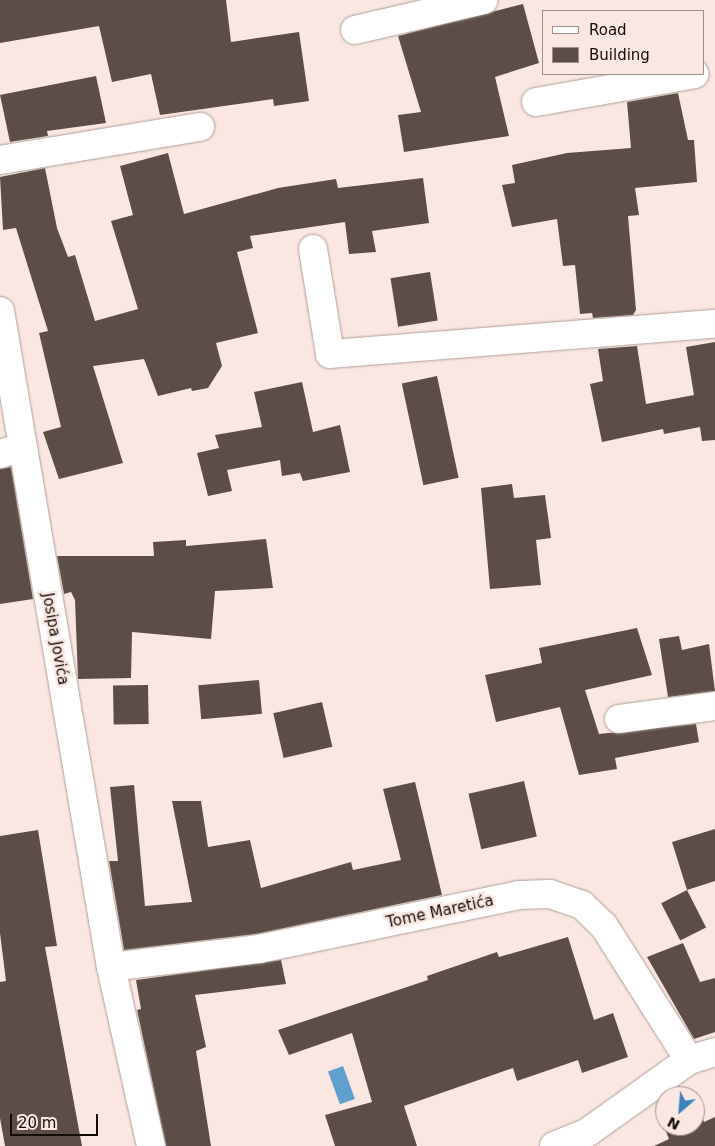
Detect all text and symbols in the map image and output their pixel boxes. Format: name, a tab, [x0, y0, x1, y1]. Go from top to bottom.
legend	[542, 10, 705, 75]
text: Road	[589, 21, 627, 39]
text: Building	[589, 46, 650, 64]
street label: Josipa Jovića	[38, 592, 72, 686]
street label: Tome Maretića	[385, 892, 495, 932]
north arrow	[655, 1086, 705, 1136]
scale bar	[12, 1104, 100, 1136]
text: 20 m	[18, 1114, 56, 1132]
text: N	[665, 1114, 682, 1133]

